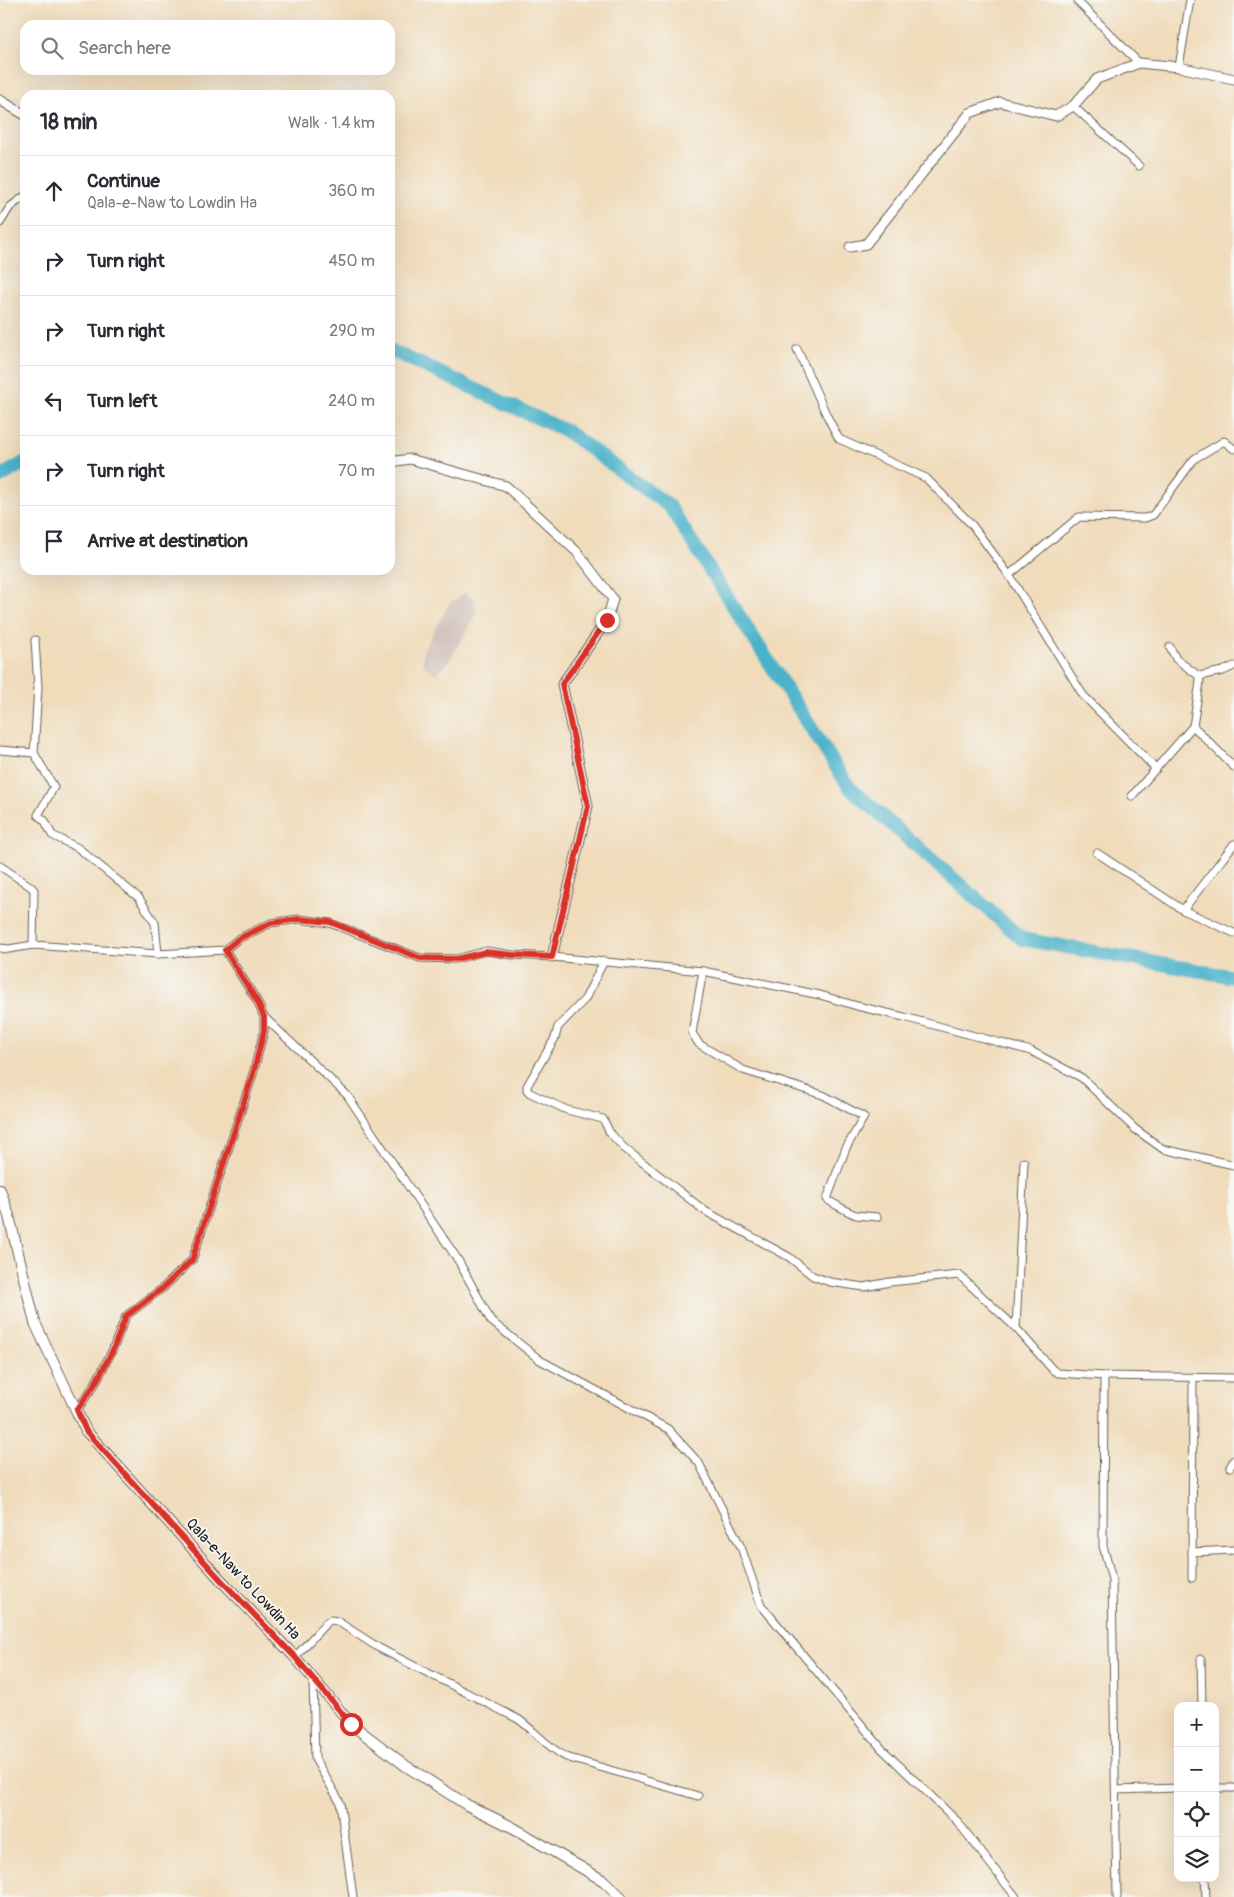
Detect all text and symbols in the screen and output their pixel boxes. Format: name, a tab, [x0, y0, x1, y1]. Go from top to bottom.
search box	[20, 20, 395, 75]
icon: search	[38, 34, 66, 62]
text: Search here	[78, 36, 171, 60]
text: 18 min	[40, 109, 97, 136]
text: Walk · 1.4 km	[288, 113, 375, 133]
text: Continue	[87, 169, 160, 193]
icon: ahead	[40, 177, 68, 205]
text: 360 m	[328, 181, 375, 201]
text: Qala-e-Naw to Lowdin Ha	[87, 193, 257, 213]
icon: right	[40, 247, 68, 275]
text: Turn right	[87, 249, 165, 273]
text: 450 m	[328, 251, 375, 271]
icon: right	[40, 317, 68, 345]
text: Turn right	[87, 319, 165, 343]
text: 290 m	[329, 321, 375, 341]
icon: left	[40, 387, 68, 415]
text: Turn left	[87, 389, 157, 413]
text: 240 m	[328, 391, 375, 411]
icon: right	[40, 457, 68, 485]
text: Turn right	[87, 459, 165, 483]
text: 70 m	[338, 461, 375, 481]
icon: arrive	[40, 527, 68, 555]
text: Arrive at destination	[87, 529, 248, 553]
route end	[596, 609, 619, 632]
street label: Qala-e-Naw to Lowdin Ha	[182, 1514, 304, 1644]
map controls	[1174, 1702, 1219, 1882]
button: +	[1174, 1702, 1219, 1747]
route start	[340, 1713, 363, 1736]
button: −	[1174, 1747, 1219, 1792]
button: locate	[1174, 1792, 1219, 1837]
button: layers	[1174, 1837, 1219, 1882]

